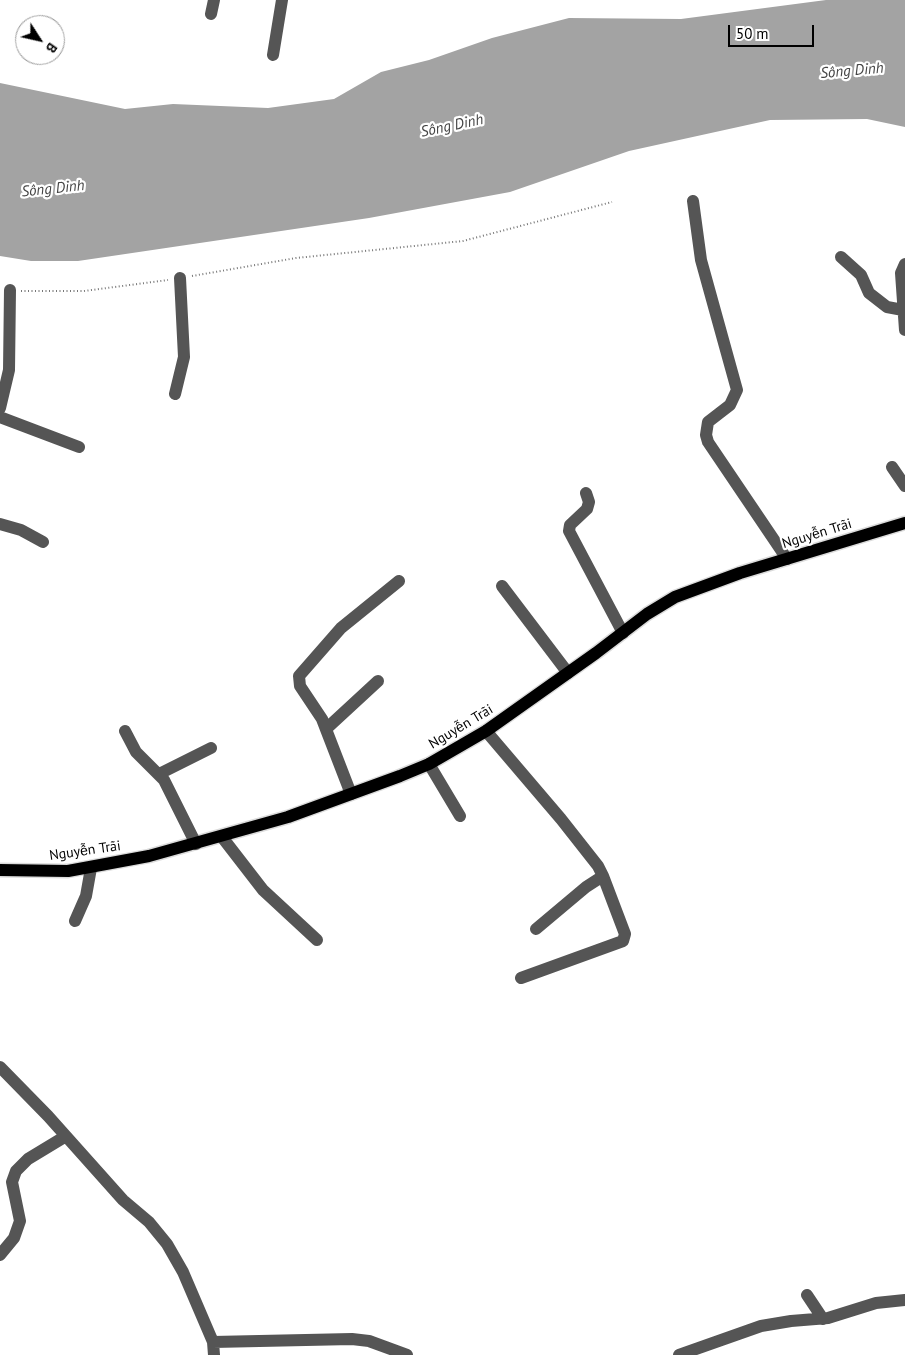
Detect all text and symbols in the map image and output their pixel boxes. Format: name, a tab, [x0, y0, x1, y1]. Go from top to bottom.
north arrow	[15, 15, 65, 65]
scale bar	[730, 15, 816, 47]
text: 50 m	[736, 24, 769, 43]
text: B	[42, 39, 61, 57]
water label: Sông Dinh	[820, 59, 884, 83]
water label: Sông Dinh	[419, 111, 485, 141]
water label: Sông Dinh	[21, 177, 85, 201]
street label: Nguyễn Trãi	[780, 515, 854, 553]
street label: Nguyễn Trãi	[426, 701, 496, 753]
street label: Nguyễn Trãi	[48, 838, 122, 864]

